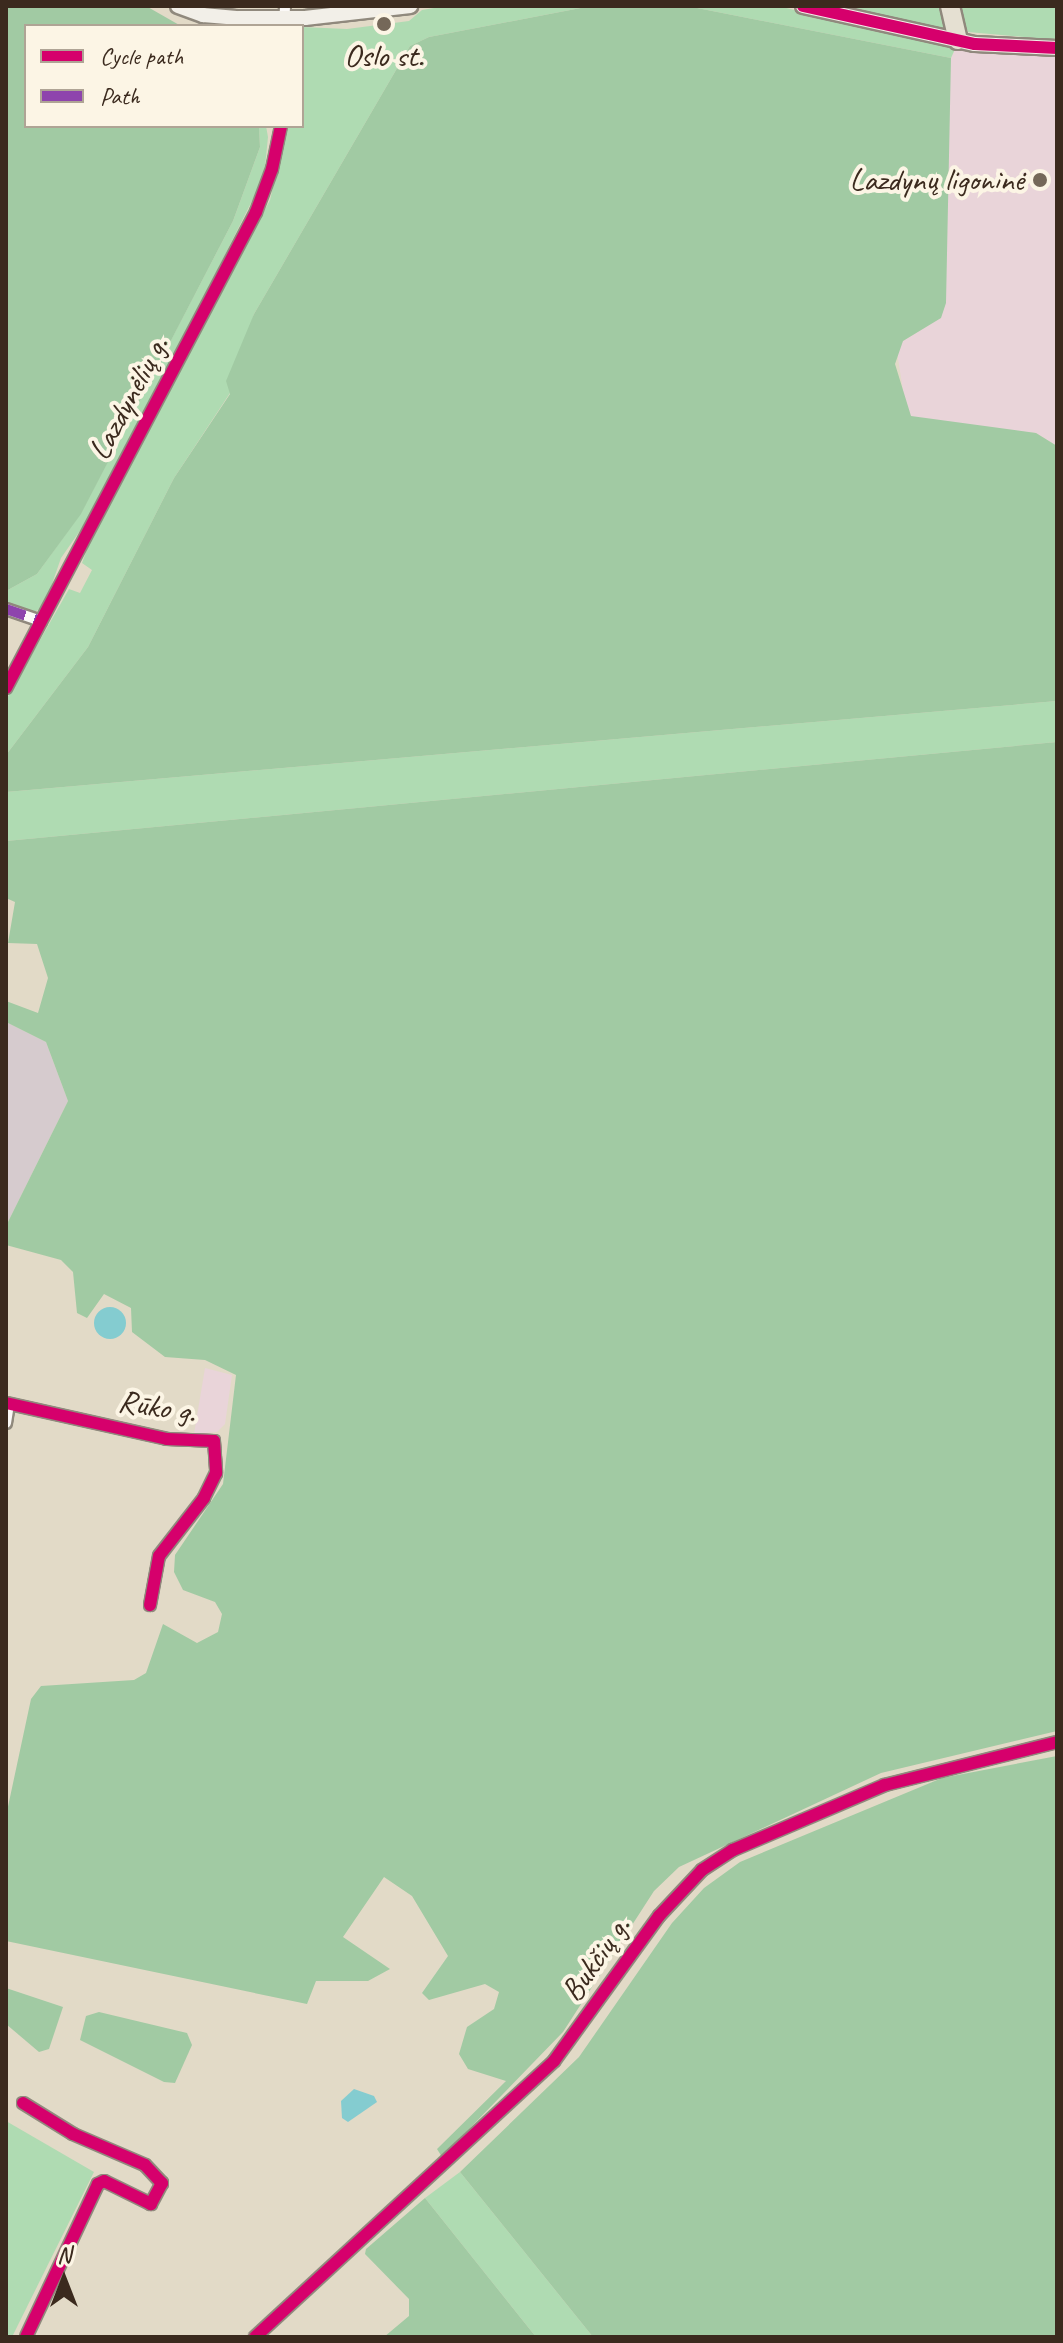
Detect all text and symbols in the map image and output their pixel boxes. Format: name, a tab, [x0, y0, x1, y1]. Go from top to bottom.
marker: Oslo st.	[375, 15, 393, 33]
legend	[24, 24, 304, 128]
place label: Oslo st.	[344, 37, 424, 75]
text: Cycle path	[100, 41, 183, 71]
text: Path	[100, 81, 140, 111]
place label: Lazdynų ligoninė	[850, 161, 1024, 199]
marker: Lazdynų ligoninė	[1031, 171, 1049, 189]
street label: Lazdynėlių g.	[80, 330, 178, 466]
street label: Rūko g.	[116, 1382, 198, 1432]
street label: Bukčių g.	[553, 1909, 639, 2009]
north arrow	[24, 2239, 104, 2319]
text: N	[57, 2241, 71, 2269]

